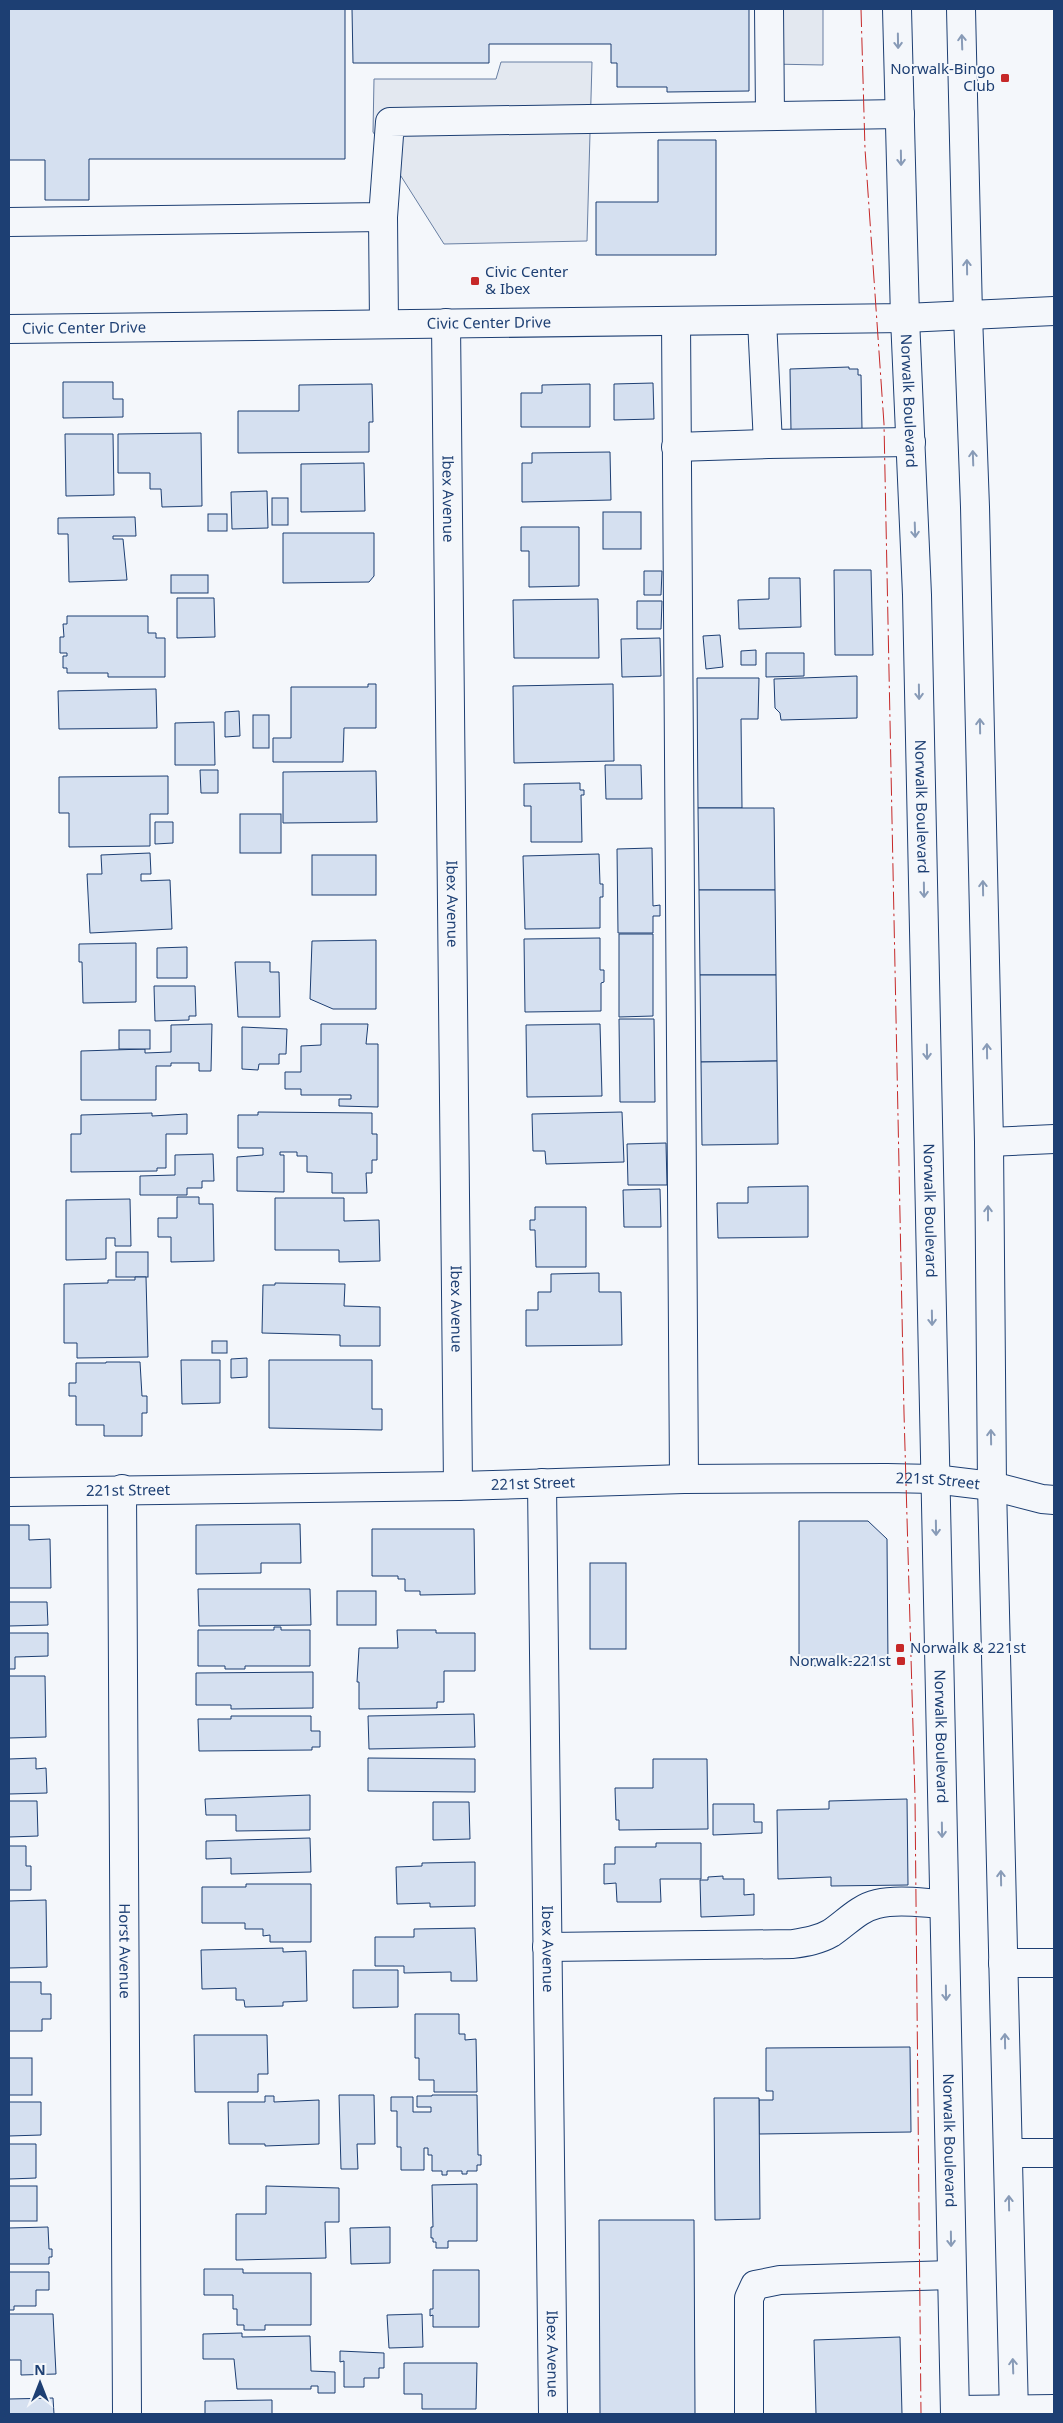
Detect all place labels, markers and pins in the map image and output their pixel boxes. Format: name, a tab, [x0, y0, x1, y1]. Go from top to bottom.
place label: Norwalk-Bingo Club	[890, 58, 995, 95]
marker: Norwalk-Bingo Club	[999, 72, 1011, 84]
place label: Civic Center & Ibex	[485, 261, 568, 298]
marker: Civic Center & Ibex	[469, 275, 481, 287]
place label: Norwalk & 221st	[910, 1637, 1026, 1657]
marker: Norwalk & 221st	[894, 1642, 906, 1654]
place label: Norwalk-221st	[789, 1650, 892, 1670]
marker: Norwalk-221st	[895, 1655, 907, 1667]

